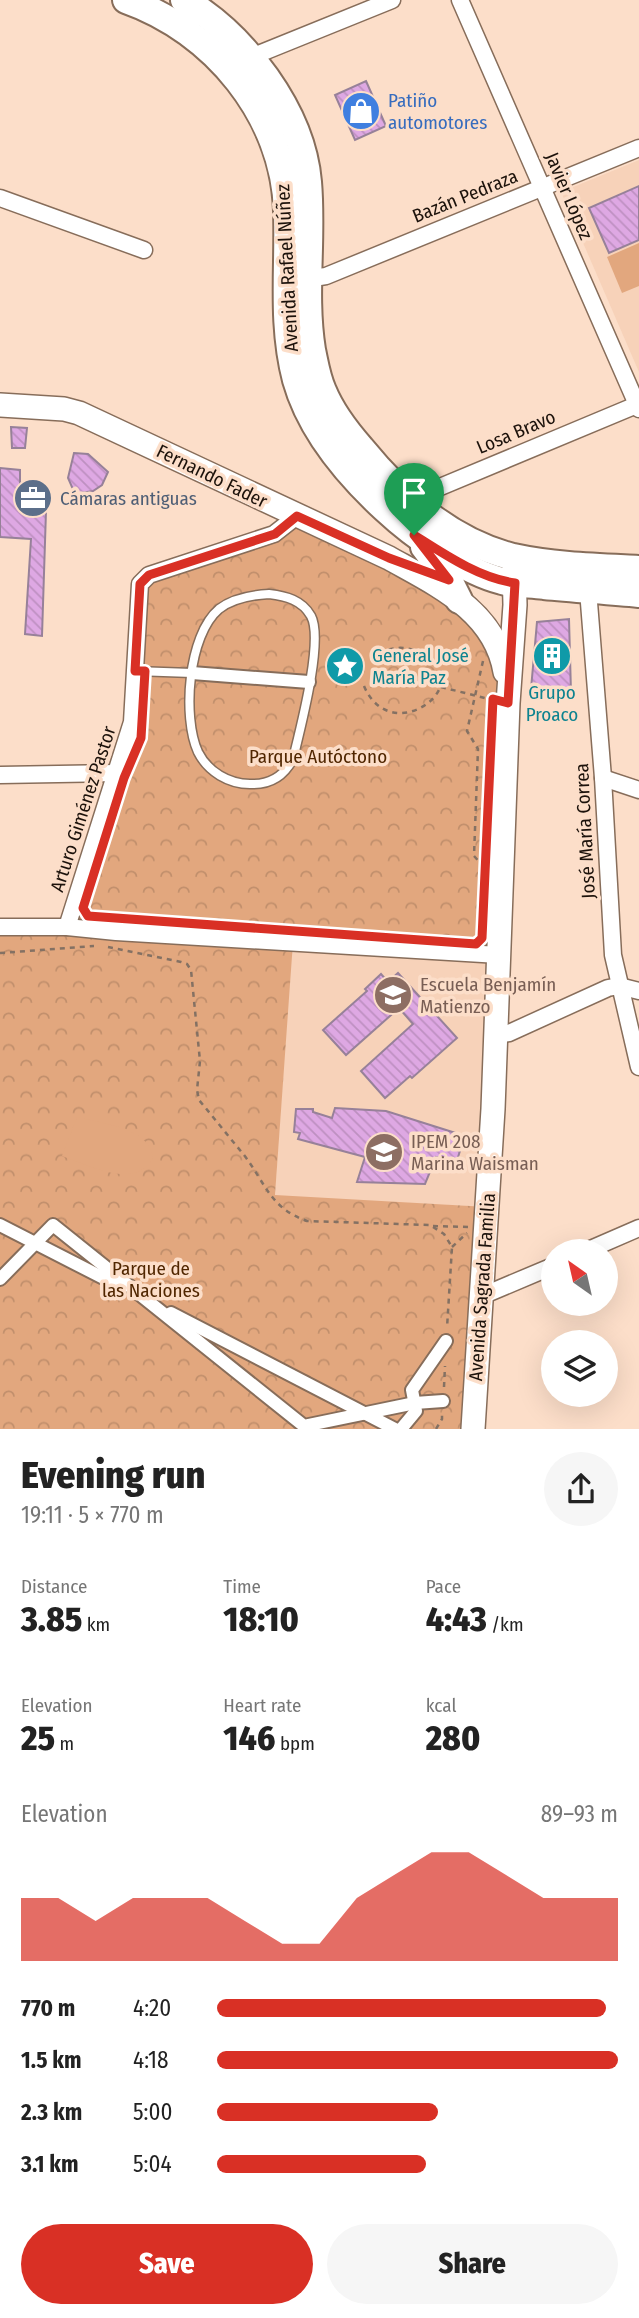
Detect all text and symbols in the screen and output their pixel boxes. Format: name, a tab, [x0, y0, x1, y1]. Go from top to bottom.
place label: Patiño automotores	[388, 89, 487, 134]
shop icon: Patiño automotores	[340, 90, 382, 132]
street label: Javier López	[540, 149, 598, 244]
street label: Bazán Pedraza	[409, 164, 521, 228]
street label: Avenida Rafael Núñez	[271, 183, 303, 352]
street label: Losa Bravo	[473, 405, 559, 459]
street label: Fernando Fader	[153, 439, 271, 513]
pin	[384, 463, 444, 535]
icon: arrive	[395, 474, 433, 512]
office icon: Cámaras antiguas	[12, 477, 54, 519]
place label: Cámaras antiguas	[60, 487, 197, 510]
building icon: Grupo Proaco	[531, 635, 573, 677]
place label: General José María Paz	[372, 644, 469, 689]
place icon: General José María Paz	[324, 645, 366, 687]
place label: Grupo Proaco	[526, 681, 578, 726]
street label: Arturo Giménez Pastor	[45, 723, 121, 895]
park label: Parque Autóctono	[249, 745, 387, 768]
street label: José María Correa	[570, 763, 600, 899]
place label: Escuela Benjamín Matienzo	[420, 973, 556, 1018]
school or university icon: Escuela Benjamín Matienzo	[372, 974, 414, 1016]
place label: IPEM 208 Marina Waisman	[411, 1130, 539, 1175]
school or university icon: IPEM 208 Marina Waisman	[363, 1131, 405, 1173]
street label: Avenida Sagrada Familia	[464, 1192, 500, 1382]
north arrow	[541, 1239, 618, 1316]
map controls	[541, 1239, 618, 1407]
park label: Parque de las Naciones	[102, 1257, 200, 1302]
button: layers	[541, 1330, 618, 1407]
text: Evening run	[21, 1452, 205, 1498]
button: share	[544, 1452, 618, 1526]
text: 19:11 · 5 × 770 m	[21, 1501, 164, 1529]
text: Distance	[21, 1575, 88, 1598]
text: Time	[223, 1575, 261, 1598]
text: Pace	[426, 1575, 461, 1598]
text: 3.85	[21, 1598, 82, 1640]
text: 18:10	[223, 1598, 299, 1640]
text: 4:43	[426, 1598, 487, 1640]
text: km	[82, 1613, 110, 1636]
text: /km	[487, 1613, 524, 1636]
text: Elevation	[21, 1694, 93, 1717]
text: Heart rate	[223, 1694, 301, 1717]
text: kcal	[426, 1694, 456, 1717]
text: 25	[21, 1717, 55, 1759]
text: 146	[223, 1717, 275, 1759]
text: 280	[426, 1717, 480, 1759]
text: m	[55, 1732, 74, 1755]
text: bpm	[275, 1732, 315, 1755]
text: Elevation	[21, 1800, 108, 1828]
text: 89–93 m	[541, 1800, 618, 1828]
text: 770 m	[21, 1994, 75, 2022]
text: 4:20	[133, 1994, 171, 2022]
text: 1.5 km	[21, 2046, 82, 2074]
text: 4:18	[133, 2046, 169, 2074]
text: 2.3 km	[21, 2098, 82, 2126]
text: 5:00	[133, 2098, 172, 2126]
text: 3.1 km	[21, 2150, 79, 2178]
text: 5:04	[133, 2150, 172, 2178]
button: Save	[21, 2224, 313, 2304]
button: Share	[327, 2224, 618, 2304]

